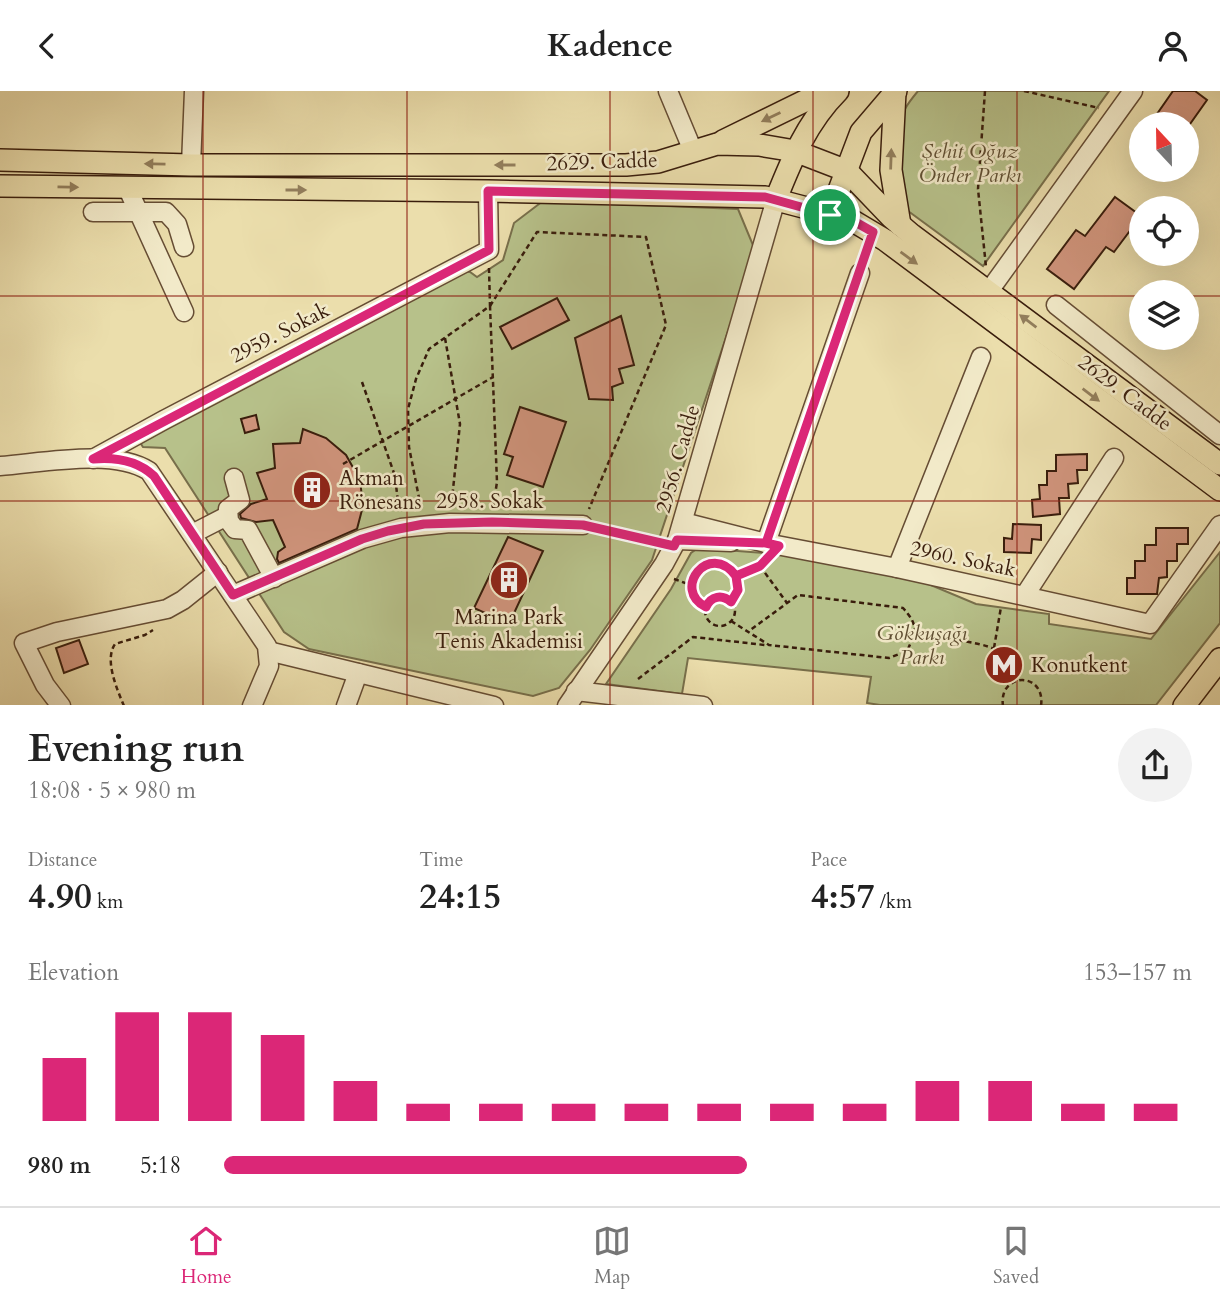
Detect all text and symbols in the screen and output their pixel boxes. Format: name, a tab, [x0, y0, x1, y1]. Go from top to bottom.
text: Kadence	[547, 24, 673, 68]
icon: back	[28, 27, 66, 65]
icon: person	[1154, 27, 1192, 65]
one-way arrow	[761, 112, 781, 123]
north arrow	[1129, 112, 1199, 182]
map controls	[1129, 112, 1199, 350]
park label: Şehit Oğuz Önder Parkı	[919, 137, 1022, 190]
street label: 2629. Cadde	[546, 146, 658, 178]
one-way arrow	[886, 148, 897, 170]
one-way arrow	[144, 158, 166, 170]
one-way arrow	[494, 159, 516, 171]
one-way arrow	[57, 182, 79, 193]
one-way arrow	[285, 184, 307, 196]
pin	[800, 185, 860, 245]
icon: arrive	[811, 196, 849, 234]
button: locate	[1129, 196, 1199, 266]
one-way arrow	[900, 251, 918, 266]
button: layers	[1129, 280, 1199, 350]
street label: 2959. Sokak	[226, 295, 335, 370]
one-way arrow	[1019, 314, 1037, 328]
street label: 2629. Cadde	[1072, 348, 1178, 438]
one-way arrow	[1082, 388, 1100, 403]
street label: 2956. Cadde	[649, 402, 707, 516]
place label: Akman Rönesans	[339, 464, 421, 517]
building icon: Akman Rönesans	[291, 469, 333, 511]
street label: 2958. Sokak	[436, 487, 544, 516]
street label: 2960. Sokak	[907, 534, 1019, 585]
building icon: Marina Park Tenis Akademisi	[488, 559, 530, 601]
place label: Marina Park Tenis Akademisi	[435, 603, 583, 656]
park label: Gökkuşağı Parkı	[877, 619, 967, 672]
metro station icon: Konutkent	[983, 644, 1025, 686]
place label: Konutkent	[1031, 651, 1128, 680]
text: Evening run	[28, 723, 244, 775]
button: share	[1118, 728, 1192, 802]
text: 18:08 · 5 × 980 m	[28, 775, 196, 806]
text: Distance	[28, 847, 97, 873]
text: Time	[419, 847, 463, 873]
text: Pace	[811, 847, 847, 873]
text: 4.90	[28, 873, 92, 921]
text: 24:15	[419, 873, 501, 921]
text: 4:57	[811, 873, 875, 921]
text: km	[92, 889, 123, 915]
text: /km	[875, 889, 912, 915]
text: Elevation	[28, 957, 119, 988]
text: 153–157 m	[1083, 957, 1192, 988]
text: 980 m	[28, 1150, 91, 1181]
text: 5:18	[140, 1150, 181, 1181]
tab: Home	[181, 1222, 232, 1290]
tab: Map	[593, 1222, 631, 1290]
tab: Saved	[993, 1222, 1039, 1290]

